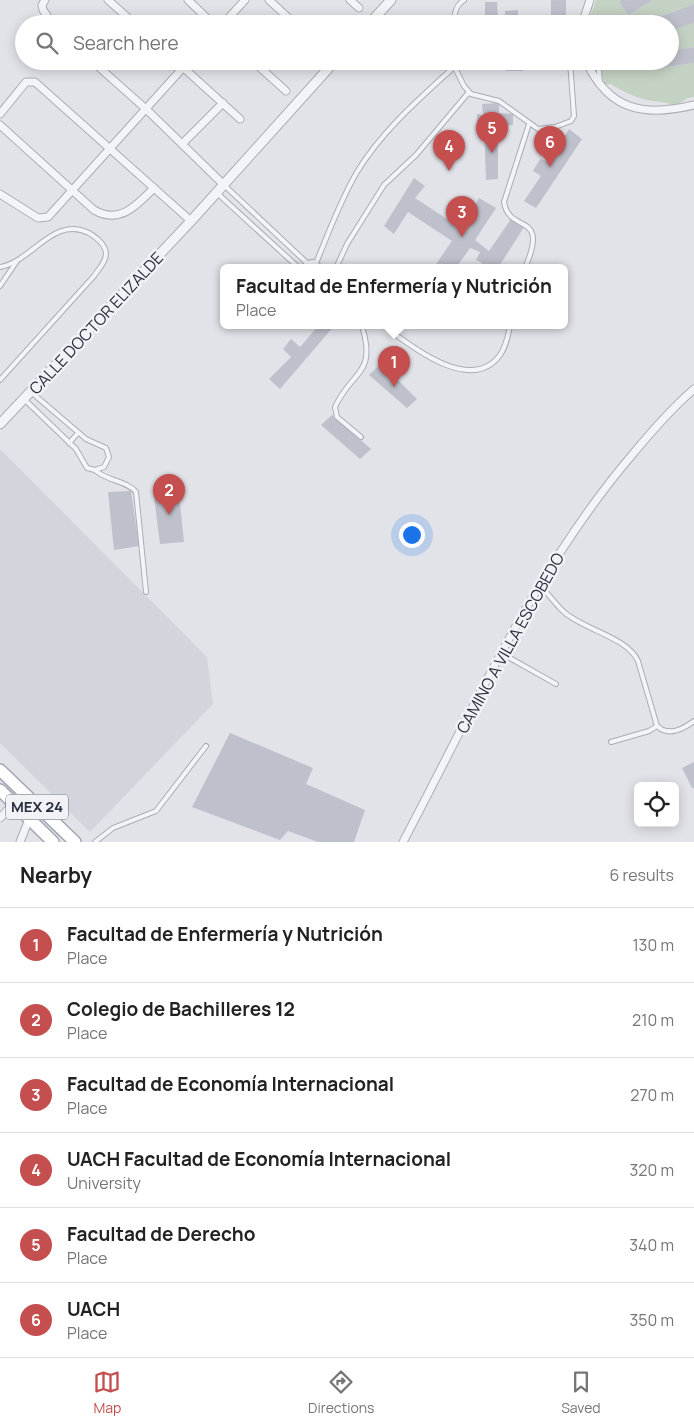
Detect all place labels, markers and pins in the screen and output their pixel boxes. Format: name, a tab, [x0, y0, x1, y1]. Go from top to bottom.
pin: 5	[476, 112, 508, 153]
pin: 6	[534, 126, 566, 167]
pin: 4	[433, 130, 465, 171]
pin: 3	[446, 196, 478, 237]
pin: 1	[378, 346, 410, 387]
pin: 2	[153, 474, 185, 515]

